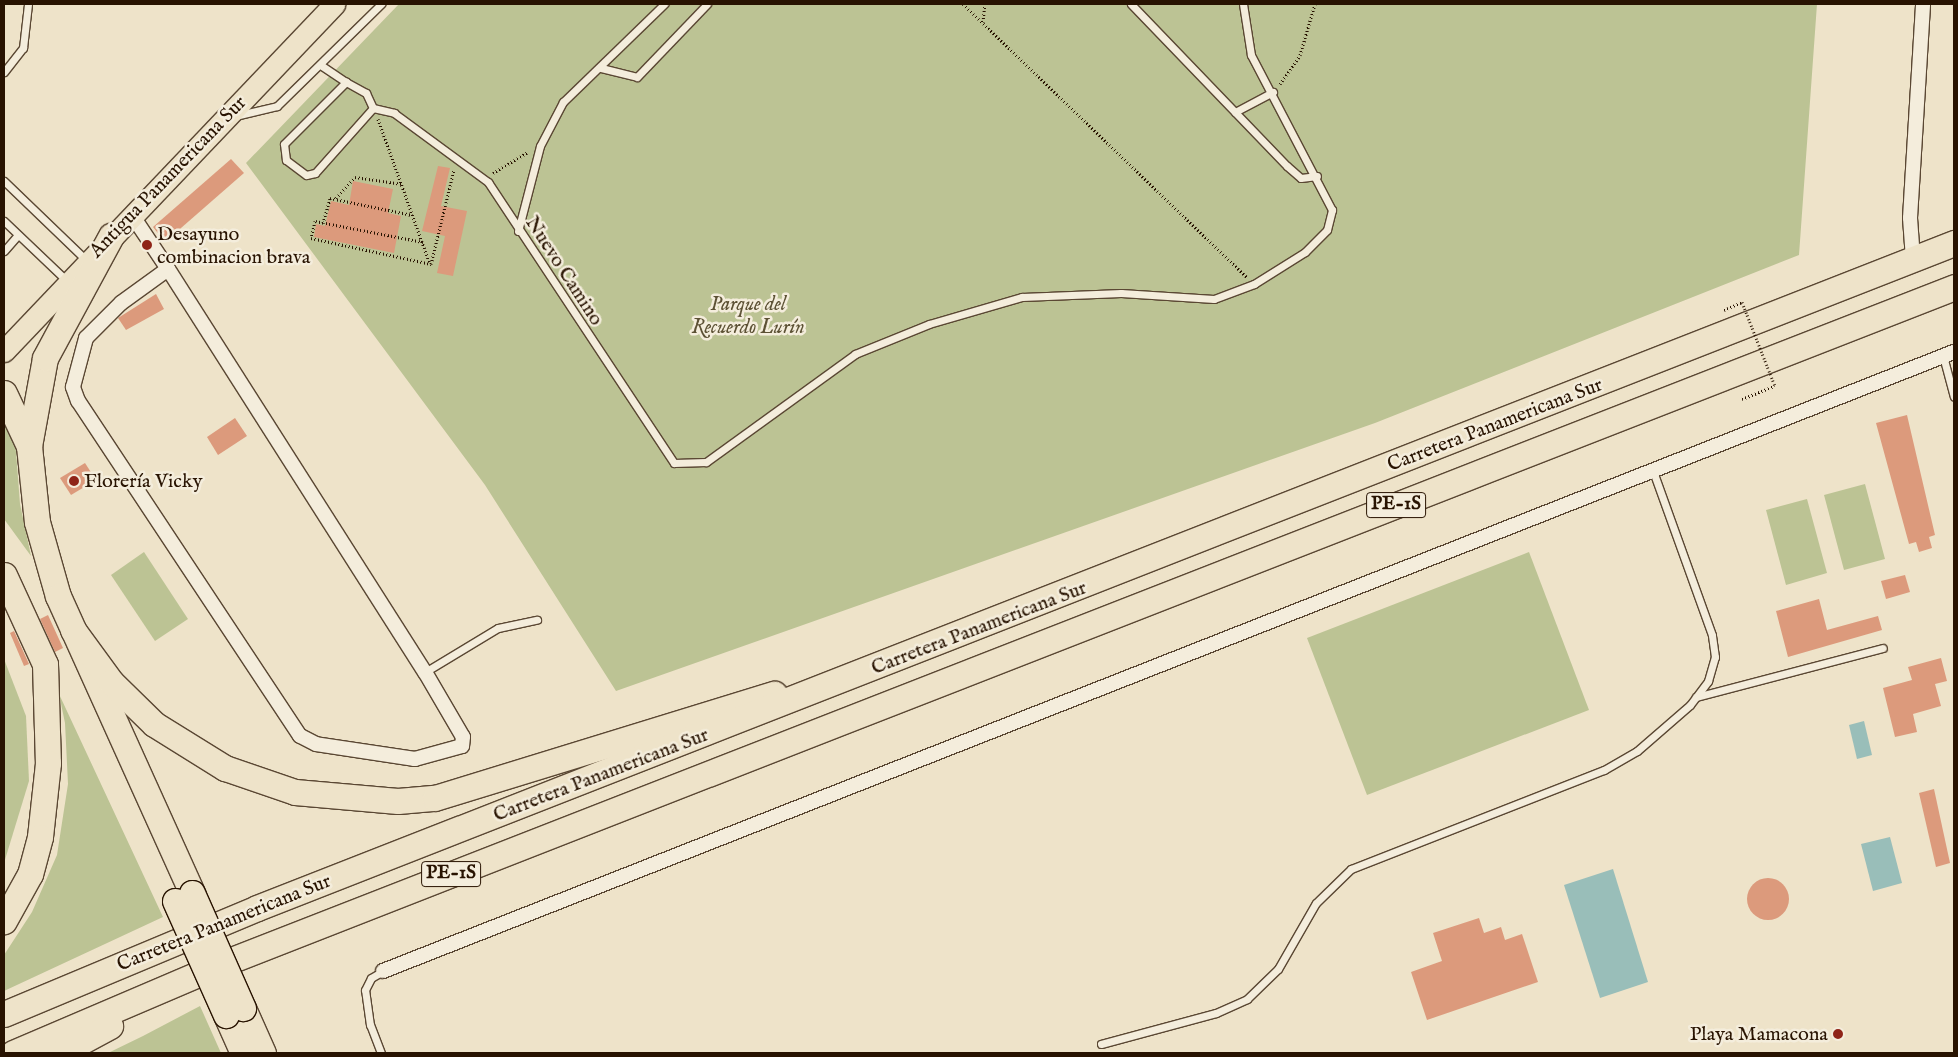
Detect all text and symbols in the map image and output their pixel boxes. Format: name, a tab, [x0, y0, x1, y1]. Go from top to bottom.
street label: Antigua Panamericana Sur	[84, 91, 252, 263]
street label: Nuevo Camino	[520, 212, 608, 330]
place label: Desayuno combinacion brava	[157, 222, 310, 269]
marker: Desayuno combinacion brava	[141, 239, 153, 251]
park label: Parque del Recuerdo Lurín	[691, 292, 805, 339]
street label: Carretera Panamericana Sur	[1384, 373, 1606, 477]
place label: Florería Vicky	[84, 469, 202, 493]
marker: Florería Vicky	[68, 475, 80, 487]
road number: PE-1S	[1366, 488, 1426, 522]
street label: Carretera Panamericana Sur	[868, 576, 1090, 680]
street label: Carretera Panamericana Sur	[490, 723, 712, 827]
road number: PE-1S	[421, 858, 481, 891]
street label: Carretera Panamericana Sur	[114, 869, 334, 977]
place label: Playa Mamacona	[1690, 1022, 1828, 1046]
marker: Playa Mamacona	[1832, 1028, 1844, 1040]

